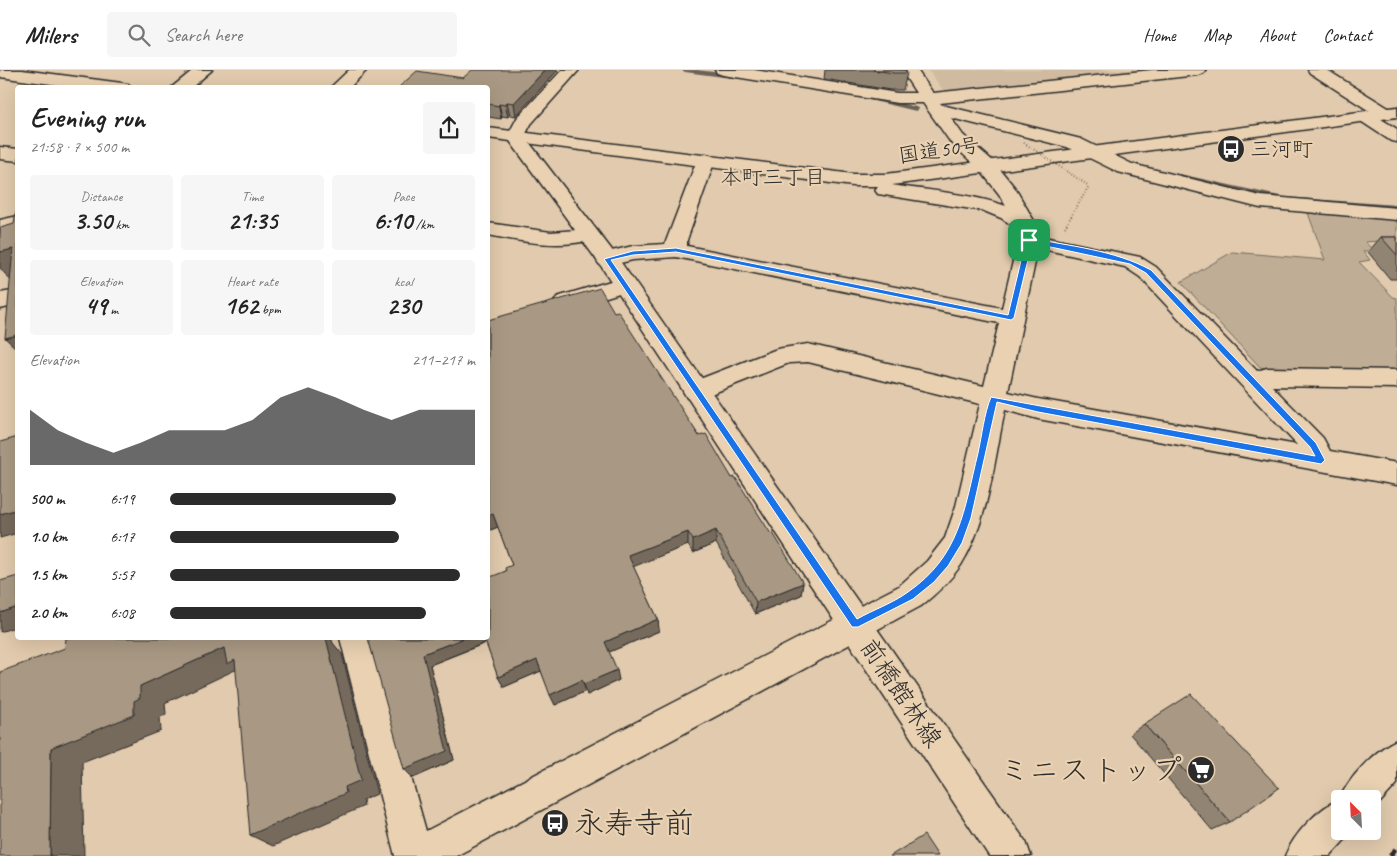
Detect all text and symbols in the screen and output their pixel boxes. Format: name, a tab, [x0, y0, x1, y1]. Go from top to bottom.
search box	[107, 12, 457, 57]
text: Milers	[25, 20, 77, 50]
icon: search	[125, 21, 153, 49]
text: Search here	[165, 23, 242, 47]
text: Home	[1143, 24, 1176, 46]
text: Map	[1204, 24, 1231, 46]
text: About	[1259, 24, 1295, 46]
text: Contact	[1323, 24, 1372, 46]
text: Evening run	[30, 100, 145, 135]
button: share	[423, 102, 475, 154]
street label: 国道50号	[897, 131, 981, 169]
bus stop icon: 三河町	[1216, 134, 1246, 164]
place label: 三河町	[1250, 136, 1313, 162]
text: 21:58 · 7 × 500 m	[30, 137, 129, 157]
district label: 本町三丁目	[721, 164, 826, 190]
text: Distance	[81, 188, 122, 205]
text: Time	[242, 188, 263, 205]
text: Pace	[393, 188, 414, 205]
text: 3.50	[74, 205, 112, 237]
text: 21:35	[228, 205, 277, 237]
text: 6:10	[373, 205, 412, 237]
text: km	[112, 216, 129, 233]
text: /km	[412, 216, 434, 233]
pin	[1008, 219, 1050, 261]
icon: arrive	[1015, 226, 1043, 254]
text: Elevation	[80, 273, 123, 290]
text: Heart rate	[227, 273, 278, 290]
text: kcal	[394, 273, 413, 290]
text: 49	[85, 290, 107, 322]
text: 162	[224, 290, 258, 322]
text: 230	[387, 290, 420, 322]
text: m	[107, 301, 118, 318]
text: bpm	[258, 301, 281, 318]
text: Elevation	[30, 350, 79, 370]
text: 211–217 m	[412, 350, 475, 370]
text: 500 m	[30, 489, 64, 509]
text: 6:19	[110, 489, 135, 509]
text: 1.0 km	[30, 527, 67, 547]
text: 6:17	[110, 527, 135, 547]
text: 1.5 km	[30, 565, 67, 585]
text: 5:57	[110, 565, 135, 585]
text: 2.0 km	[30, 603, 67, 623]
text: 6:08	[110, 603, 135, 623]
street label: 前橋館林線	[853, 632, 949, 754]
place label: ミニストップ	[999, 751, 1182, 789]
supermarket icon: ミニストップ	[1186, 755, 1216, 785]
north arrow	[1331, 790, 1381, 840]
map controls	[1331, 790, 1381, 840]
place label: 永寿寺前	[574, 804, 694, 842]
bus stop icon: 永寿寺前	[540, 808, 570, 838]

